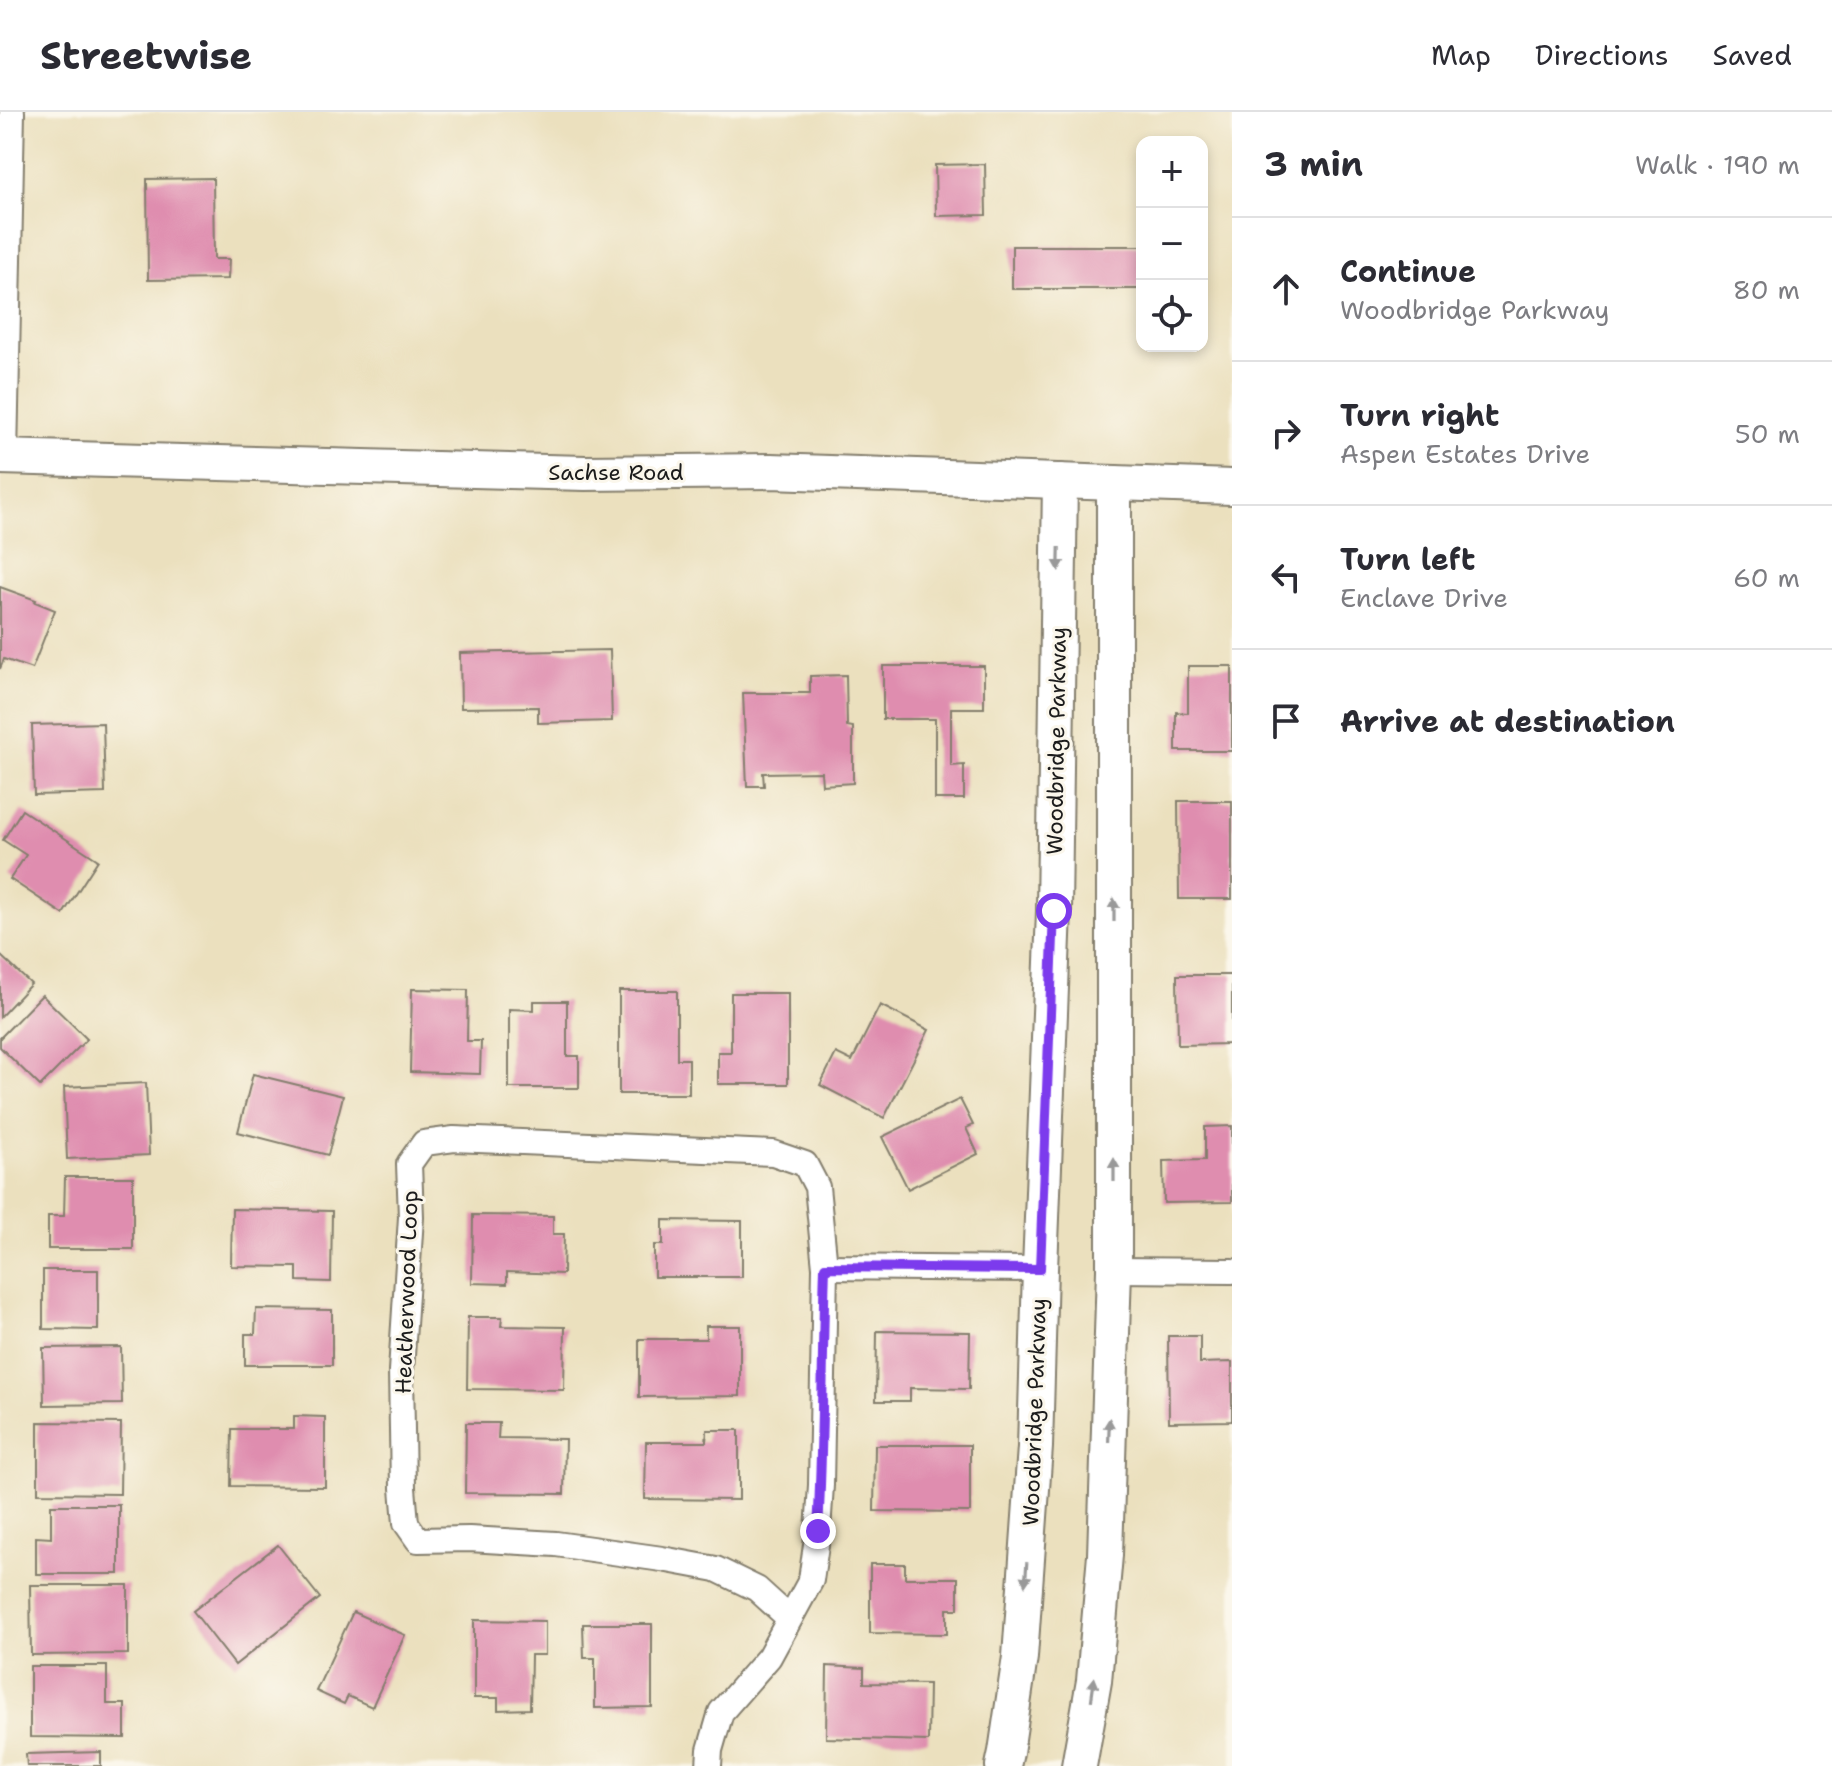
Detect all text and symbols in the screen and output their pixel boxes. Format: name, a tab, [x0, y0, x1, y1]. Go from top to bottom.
text: Streetwise	[40, 30, 252, 81]
text: Map	[1431, 36, 1491, 74]
text: Directions	[1535, 36, 1669, 74]
text: Saved	[1713, 36, 1792, 74]
map controls	[1136, 136, 1208, 352]
button: +	[1136, 136, 1208, 208]
text: 3 min	[1264, 141, 1363, 187]
text: Walk · 190 m	[1635, 147, 1800, 182]
button: −	[1136, 208, 1208, 280]
text: Continue	[1340, 251, 1476, 292]
icon: ahead	[1264, 267, 1308, 311]
text: 80 m	[1733, 272, 1800, 307]
button: locate	[1136, 280, 1208, 352]
text: Woodbridge Parkway	[1340, 292, 1609, 327]
text: Turn right	[1340, 395, 1499, 436]
icon: right	[1264, 411, 1308, 455]
text: 50 m	[1735, 416, 1800, 451]
text: Aspen Estates Drive	[1340, 436, 1590, 471]
street label: Sachse Road	[548, 458, 684, 487]
text: Turn left	[1340, 539, 1475, 580]
one-way arrow	[1052, 547, 1065, 572]
icon: left	[1264, 555, 1308, 599]
text: 60 m	[1733, 560, 1800, 595]
text: Enclave Drive	[1340, 580, 1508, 615]
street label: Woodbridge Parkway	[1040, 627, 1073, 855]
icon: arrive	[1264, 699, 1308, 743]
text: Arrive at destination	[1340, 701, 1675, 742]
route start	[1036, 893, 1072, 929]
one-way arrow	[1108, 897, 1120, 922]
one-way arrow	[1108, 1157, 1120, 1182]
street label: Heatherwood Loop	[388, 1190, 425, 1394]
street label: Woodbridge Parkway	[1016, 1298, 1053, 1526]
one-way arrow	[1102, 1417, 1115, 1442]
route end	[800, 1513, 836, 1549]
one-way arrow	[1019, 1562, 1032, 1587]
one-way arrow	[1087, 1676, 1100, 1701]

